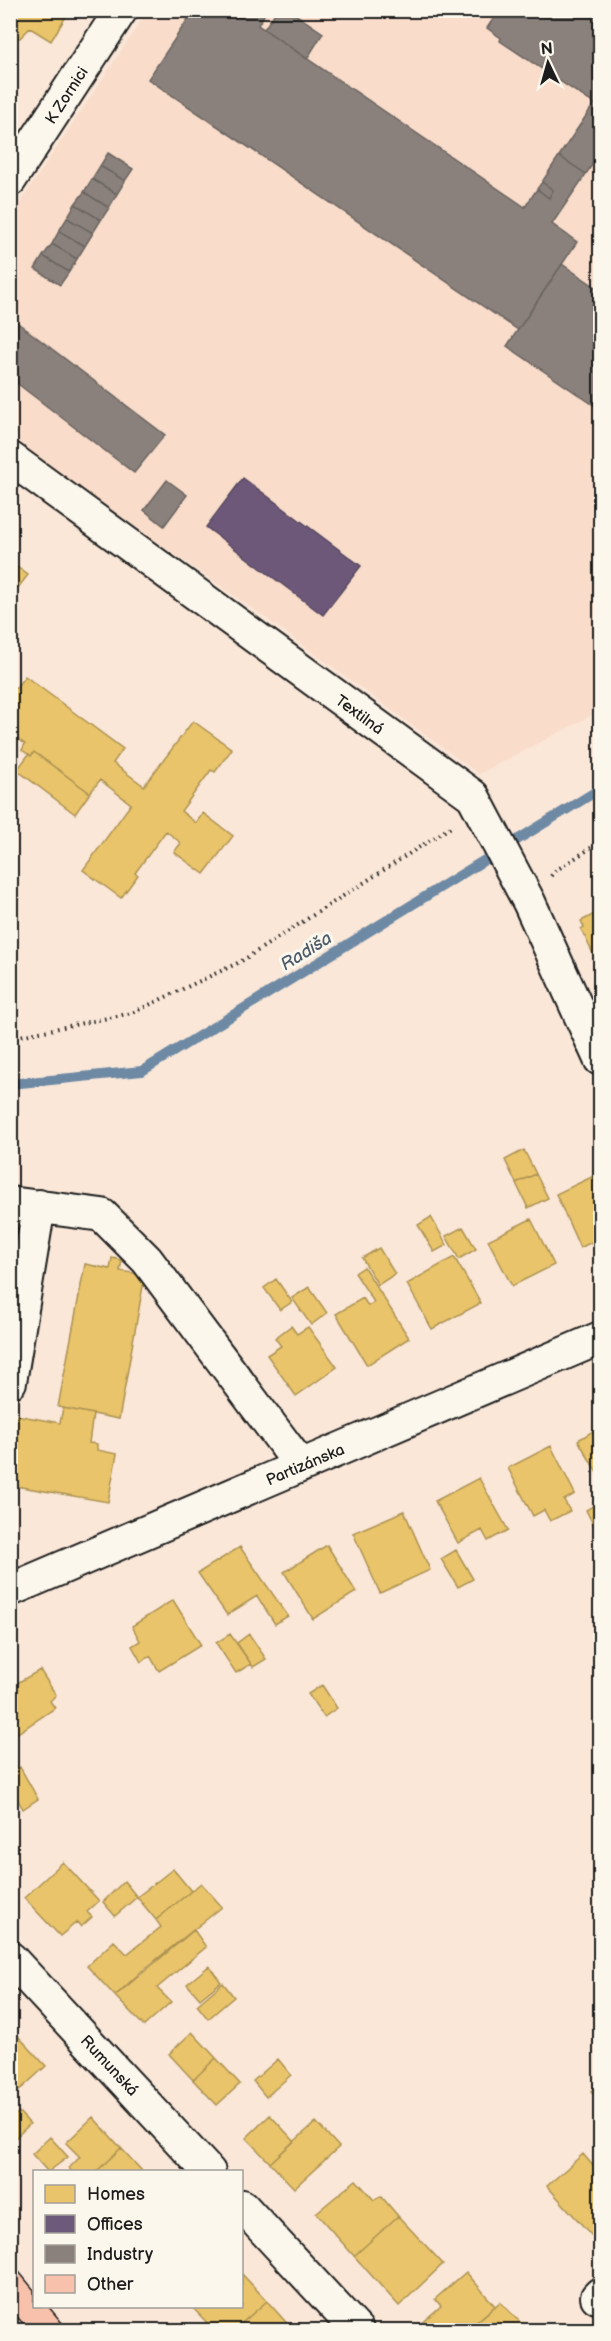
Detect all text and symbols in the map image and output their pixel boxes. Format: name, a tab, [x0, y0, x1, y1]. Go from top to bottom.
north arrow	[518, 33, 578, 93]
text: N	[540, 40, 554, 60]
street label: K Zornici	[42, 64, 93, 128]
street label: Textilná	[331, 691, 387, 739]
water label: Radiša	[277, 928, 336, 975]
street label: Partizánska	[264, 1440, 348, 1490]
street label: Rumunská	[76, 2032, 142, 2100]
legend	[33, 2170, 243, 2308]
text: Homes	[87, 2184, 145, 2205]
text: Offices	[87, 2214, 143, 2235]
text: Industry	[87, 2244, 154, 2265]
text: Other	[87, 2274, 134, 2295]

